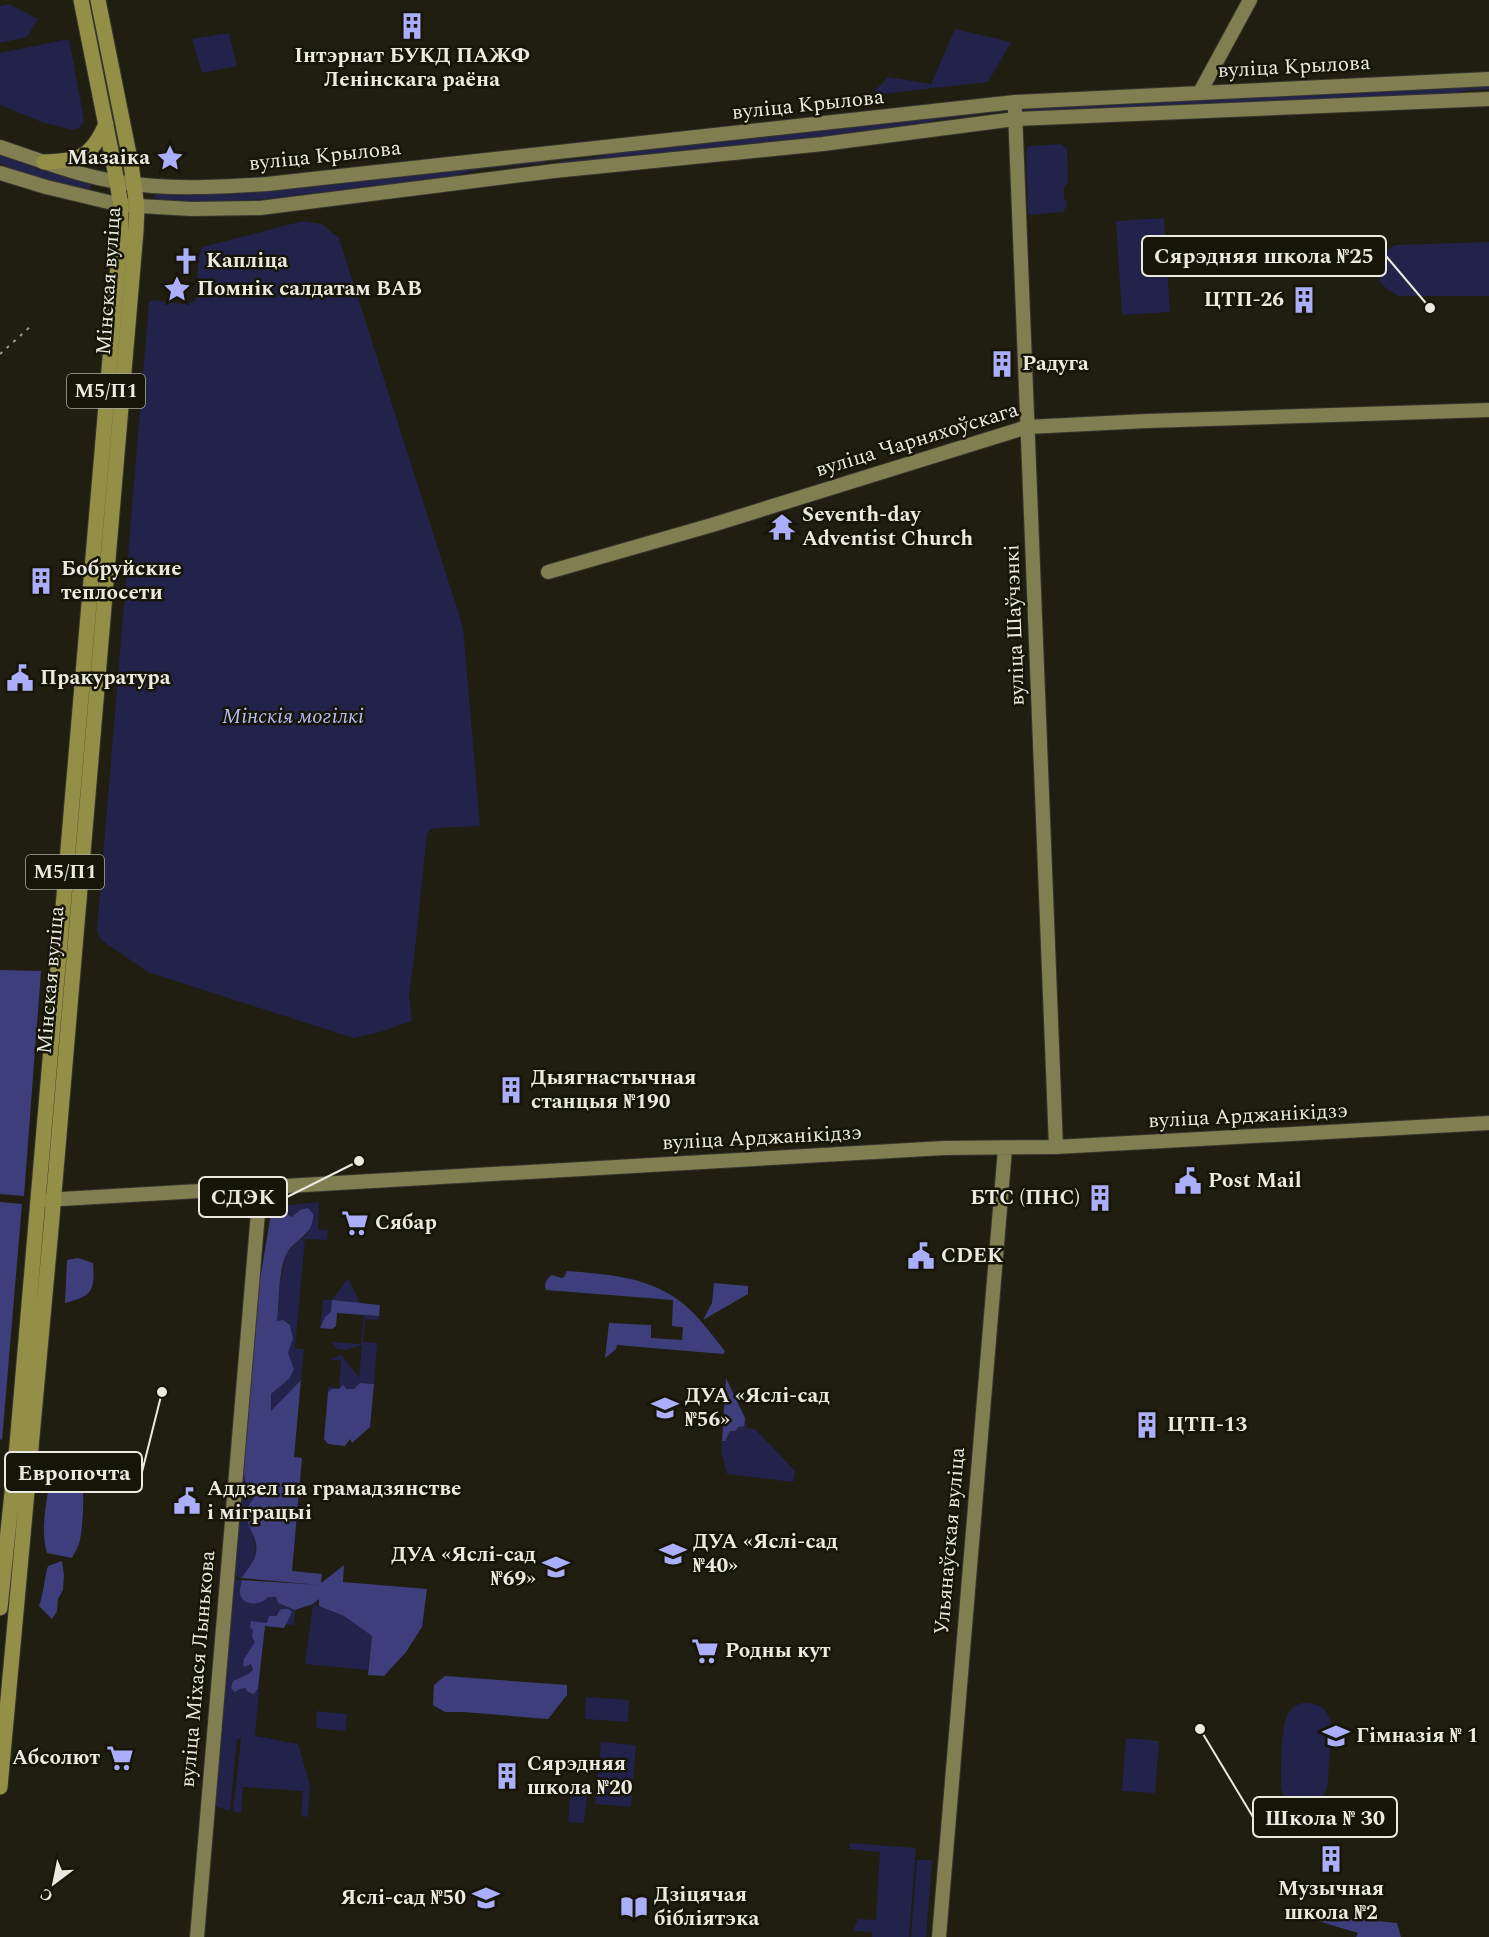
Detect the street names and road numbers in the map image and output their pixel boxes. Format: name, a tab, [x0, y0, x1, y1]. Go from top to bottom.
street label: вуліца Крылова	[1217, 47, 1372, 87]
street label: вуліца Крылова	[730, 81, 886, 129]
street label: вуліца Крылова	[247, 132, 403, 180]
street label: Мінская вуліца	[88, 205, 130, 356]
road number: М5/П1	[67, 374, 145, 408]
street label: вуліца Чарняхоўскага	[812, 394, 1023, 486]
street label: вуліца Шаўчэнкі	[996, 544, 1034, 706]
road number: М5/П1	[26, 855, 104, 889]
street label: Мінская вуліца	[29, 904, 73, 1055]
street label: вуліца Арджанікідзэ	[1147, 1095, 1349, 1137]
street label: вуліца Арджанікідзэ	[661, 1117, 863, 1159]
street label: Ульянаўская вуліца	[926, 1445, 974, 1636]
street label: вуліца Міхася Лынькова	[172, 1548, 224, 1789]

